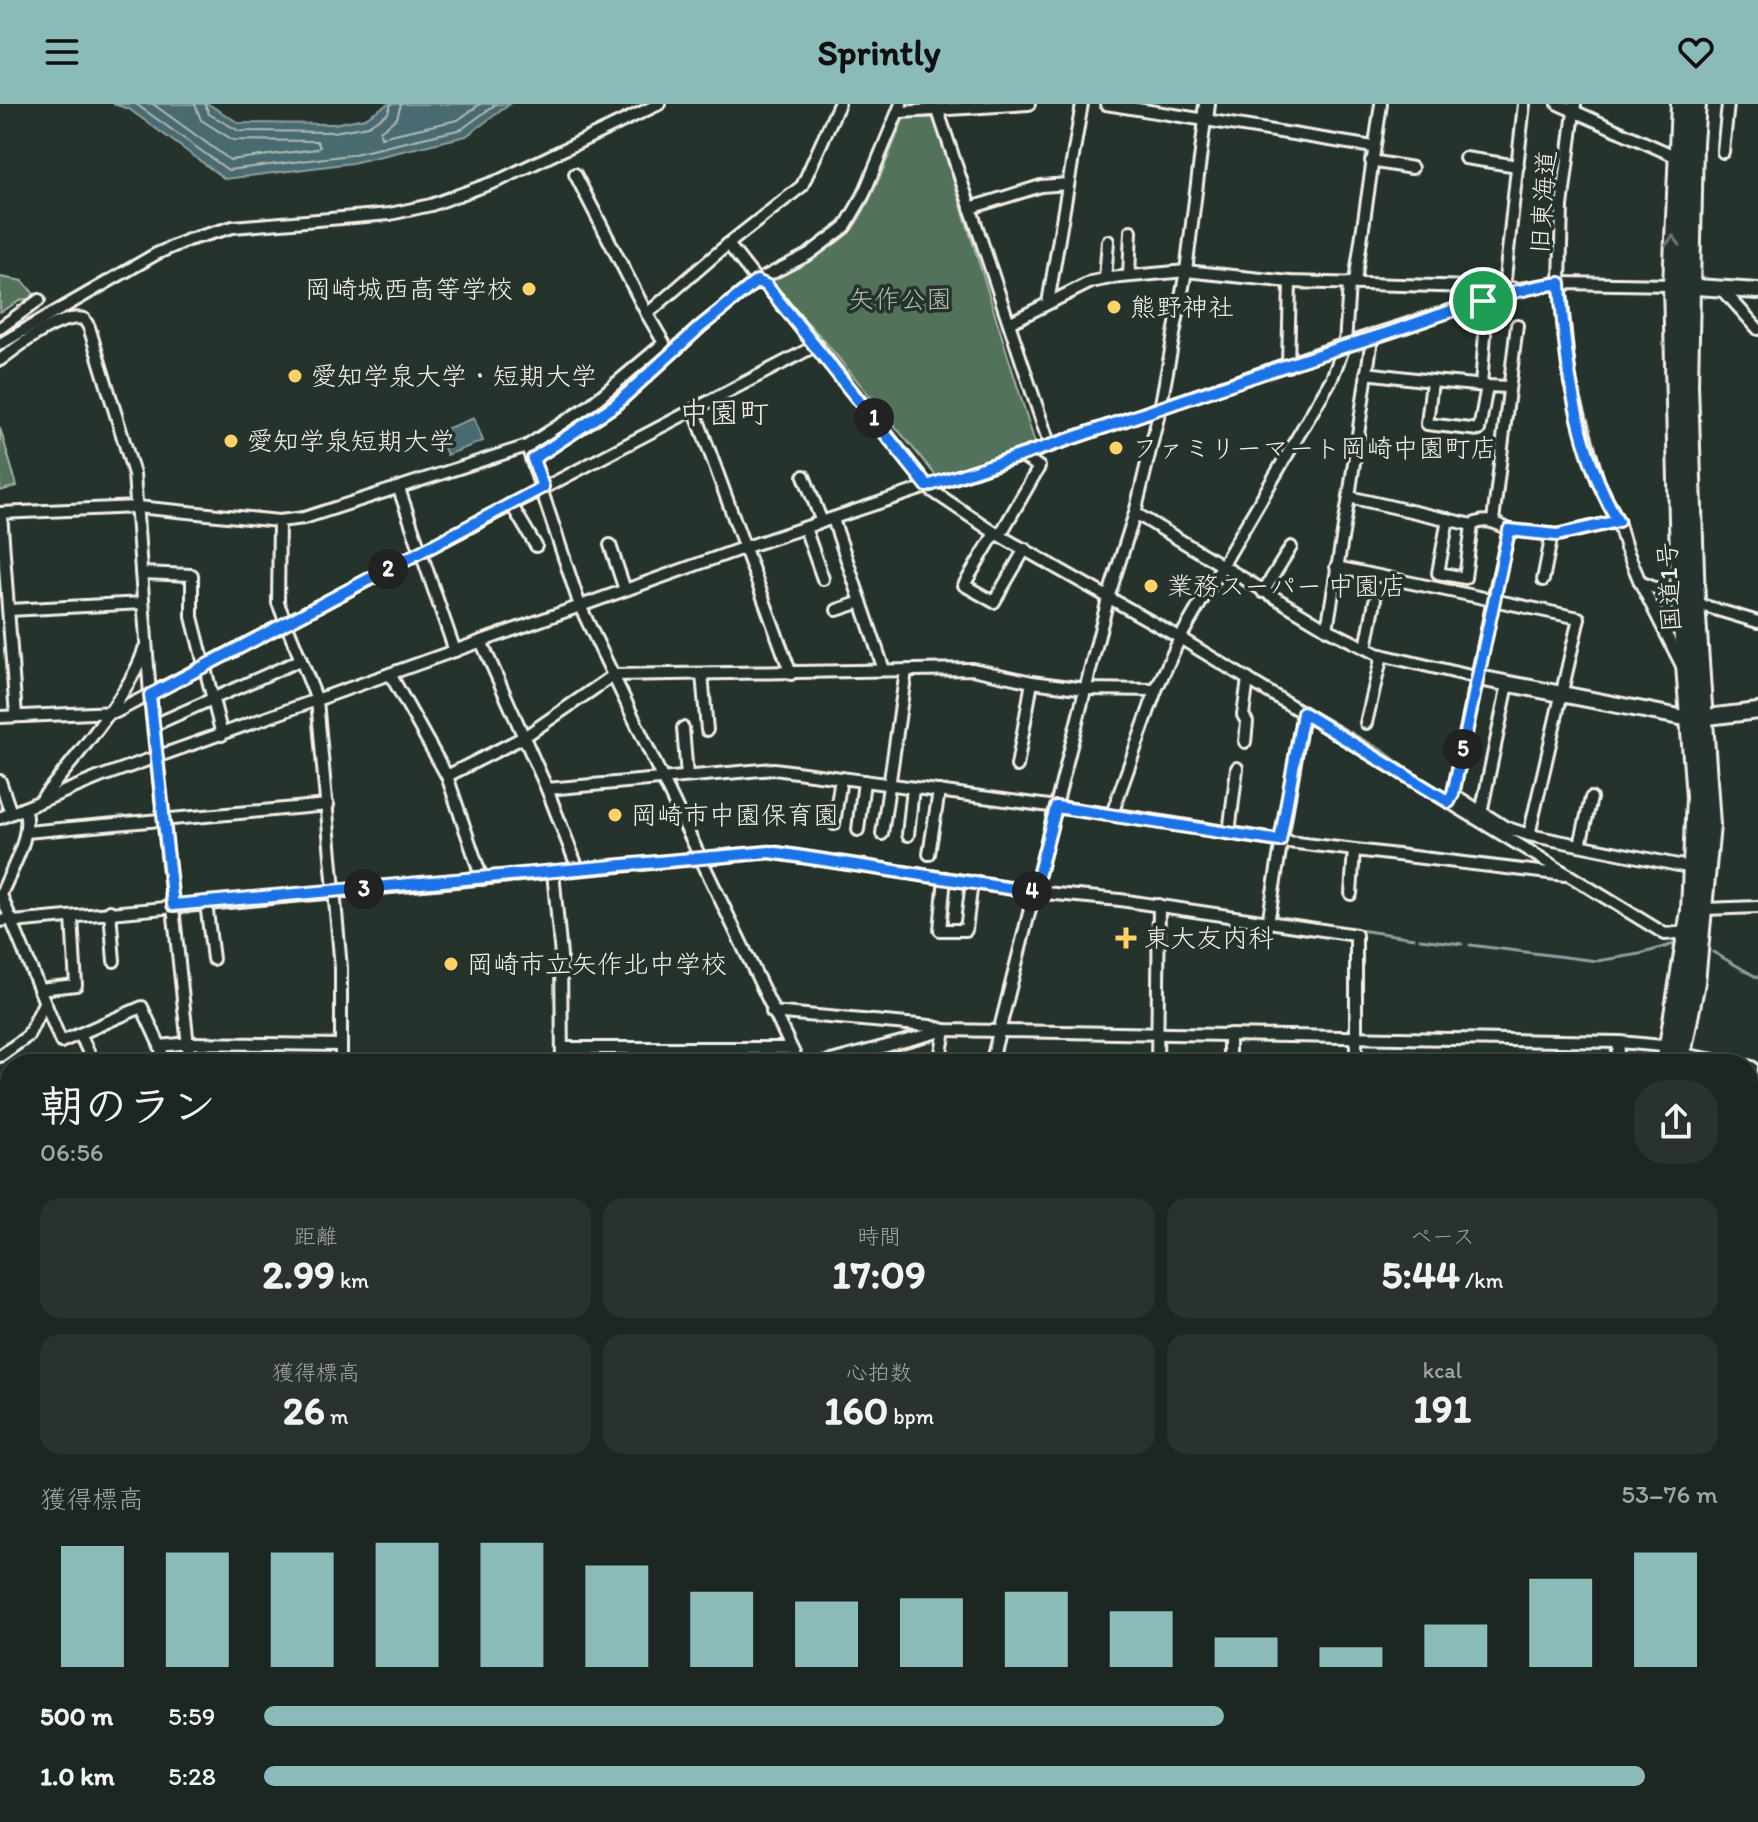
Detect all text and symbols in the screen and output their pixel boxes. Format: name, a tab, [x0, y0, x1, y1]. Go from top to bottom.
icon: menu	[40, 30, 84, 74]
icon: heart	[1674, 30, 1718, 74]
text: Sprintly	[817, 31, 941, 74]
street label: 旧東海道	[1523, 149, 1563, 255]
one-way arrow	[1665, 234, 1682, 247]
pin	[1449, 267, 1517, 335]
place label: 岡崎城西高等学校	[305, 273, 513, 305]
icon: arrive	[1461, 279, 1505, 323]
marker: 岡崎城西高等学校	[520, 280, 538, 298]
park label: 矢作公園	[848, 283, 952, 315]
place label: 熊野神社	[1130, 291, 1234, 323]
marker: 熊野神社	[1105, 298, 1123, 316]
place label: 愛知学泉大学・短期大学	[311, 360, 597, 392]
marker: 愛知学泉大学・短期大学	[286, 367, 304, 385]
district label: 中園町	[679, 394, 769, 431]
pin: 1	[854, 398, 894, 438]
text: 1	[869, 404, 879, 431]
place label: 愛知学泉短期大学	[247, 425, 455, 457]
marker: 愛知学泉短期大学	[222, 432, 240, 450]
place label: ファミリーマート岡崎中園町店	[1132, 432, 1497, 464]
marker: ファミリーマート岡崎中園町店	[1107, 439, 1125, 457]
street label: 国道1号	[1651, 541, 1687, 633]
pin: 2	[368, 549, 408, 589]
text: 2	[382, 555, 394, 582]
place label: 業務スーパー 中園店	[1167, 570, 1406, 602]
marker: 業務スーパー 中園店	[1142, 577, 1160, 595]
pin: 5	[1443, 729, 1483, 769]
text: 5	[1457, 735, 1469, 762]
place label: 岡崎市中園保育園	[631, 799, 839, 831]
marker: 岡崎市中園保育園	[606, 806, 624, 824]
pin: 3	[344, 869, 384, 909]
pin: 4	[1012, 871, 1052, 911]
text: 3	[358, 875, 370, 902]
text: 4	[1025, 877, 1039, 904]
place label: 東大友内科	[1144, 922, 1274, 954]
marker: 東大友内科	[1115, 927, 1137, 949]
place label: 岡崎市立矢作北中学校	[467, 948, 727, 980]
marker: 岡崎市立矢作北中学校	[442, 955, 460, 973]
text: 朝のラン	[40, 1079, 216, 1132]
button: share	[1634, 1080, 1718, 1164]
text: 06:56	[40, 1136, 104, 1168]
text: 距離	[294, 1223, 338, 1250]
text: 時間	[857, 1223, 901, 1250]
text: ペース	[1410, 1223, 1475, 1250]
text: 2.99	[262, 1250, 335, 1298]
text: 17:09	[832, 1250, 926, 1298]
text: 5:44	[1381, 1250, 1460, 1298]
text: km	[335, 1267, 369, 1294]
text: /km	[1460, 1267, 1503, 1294]
text: kcal	[1423, 1357, 1462, 1384]
text: 獲得標高	[272, 1359, 360, 1386]
text: 心拍数	[846, 1359, 912, 1386]
text: 191	[1413, 1384, 1471, 1432]
text: 26	[283, 1386, 325, 1434]
text: 160	[824, 1386, 888, 1434]
text: m	[325, 1403, 348, 1430]
text: bpm	[888, 1403, 934, 1430]
text: 53–76 m	[1621, 1478, 1718, 1510]
text: 獲得標高	[40, 1483, 144, 1515]
text: 500 m	[40, 1700, 113, 1732]
text: 5:59	[168, 1700, 215, 1732]
text: 1.0 km	[40, 1760, 115, 1792]
text: 5:28	[168, 1760, 216, 1792]

